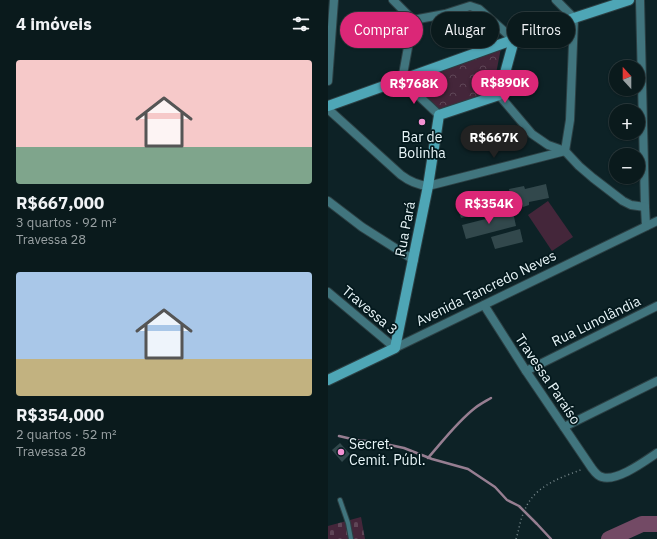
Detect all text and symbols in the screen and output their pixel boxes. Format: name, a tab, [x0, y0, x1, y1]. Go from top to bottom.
chip: Comprar	[340, 12, 423, 48]
chip: Alugar	[431, 12, 499, 48]
chip: Filtros	[507, 12, 575, 48]
text: 4 imóveis	[16, 13, 92, 35]
icon: filters	[290, 13, 312, 35]
north arrow	[609, 60, 645, 96]
map controls	[609, 60, 645, 184]
pin: R$890K	[472, 70, 538, 104]
pin: R$768K	[381, 71, 447, 105]
text: R$890K	[480, 74, 530, 91]
text: R$768K	[389, 75, 439, 92]
icon: home	[128, 86, 200, 158]
button: +	[609, 104, 645, 140]
marker: Bar de Bolinha	[417, 117, 427, 127]
pin: R$667K	[461, 125, 527, 159]
place label: Bar de Bolinha	[398, 128, 446, 162]
text: R$667K	[469, 129, 519, 146]
button: −	[609, 148, 645, 184]
pin: R$354K	[456, 191, 522, 225]
text: R$667,000	[16, 192, 104, 214]
text: R$354K	[464, 195, 514, 212]
street label: Rua Pará	[391, 199, 419, 258]
text: 3 quartos · 92 m²	[16, 214, 117, 231]
text: Travessa 28	[16, 231, 86, 248]
street label: Avenida Tancredo Neves	[413, 246, 559, 330]
street label: Travessa 3	[339, 282, 401, 338]
street label: Rua Lunolândia	[549, 292, 644, 350]
icon: home	[128, 298, 200, 370]
street label: Travessa Paraíso	[511, 330, 585, 428]
text: R$354,000	[16, 404, 104, 426]
text: 2 quartos · 52 m²	[16, 426, 117, 443]
place label: Secret. Cemit. Públ.	[349, 435, 425, 469]
text: Travessa 28	[16, 443, 86, 460]
marker: Secret. Cemit. Públ.	[336, 447, 346, 457]

